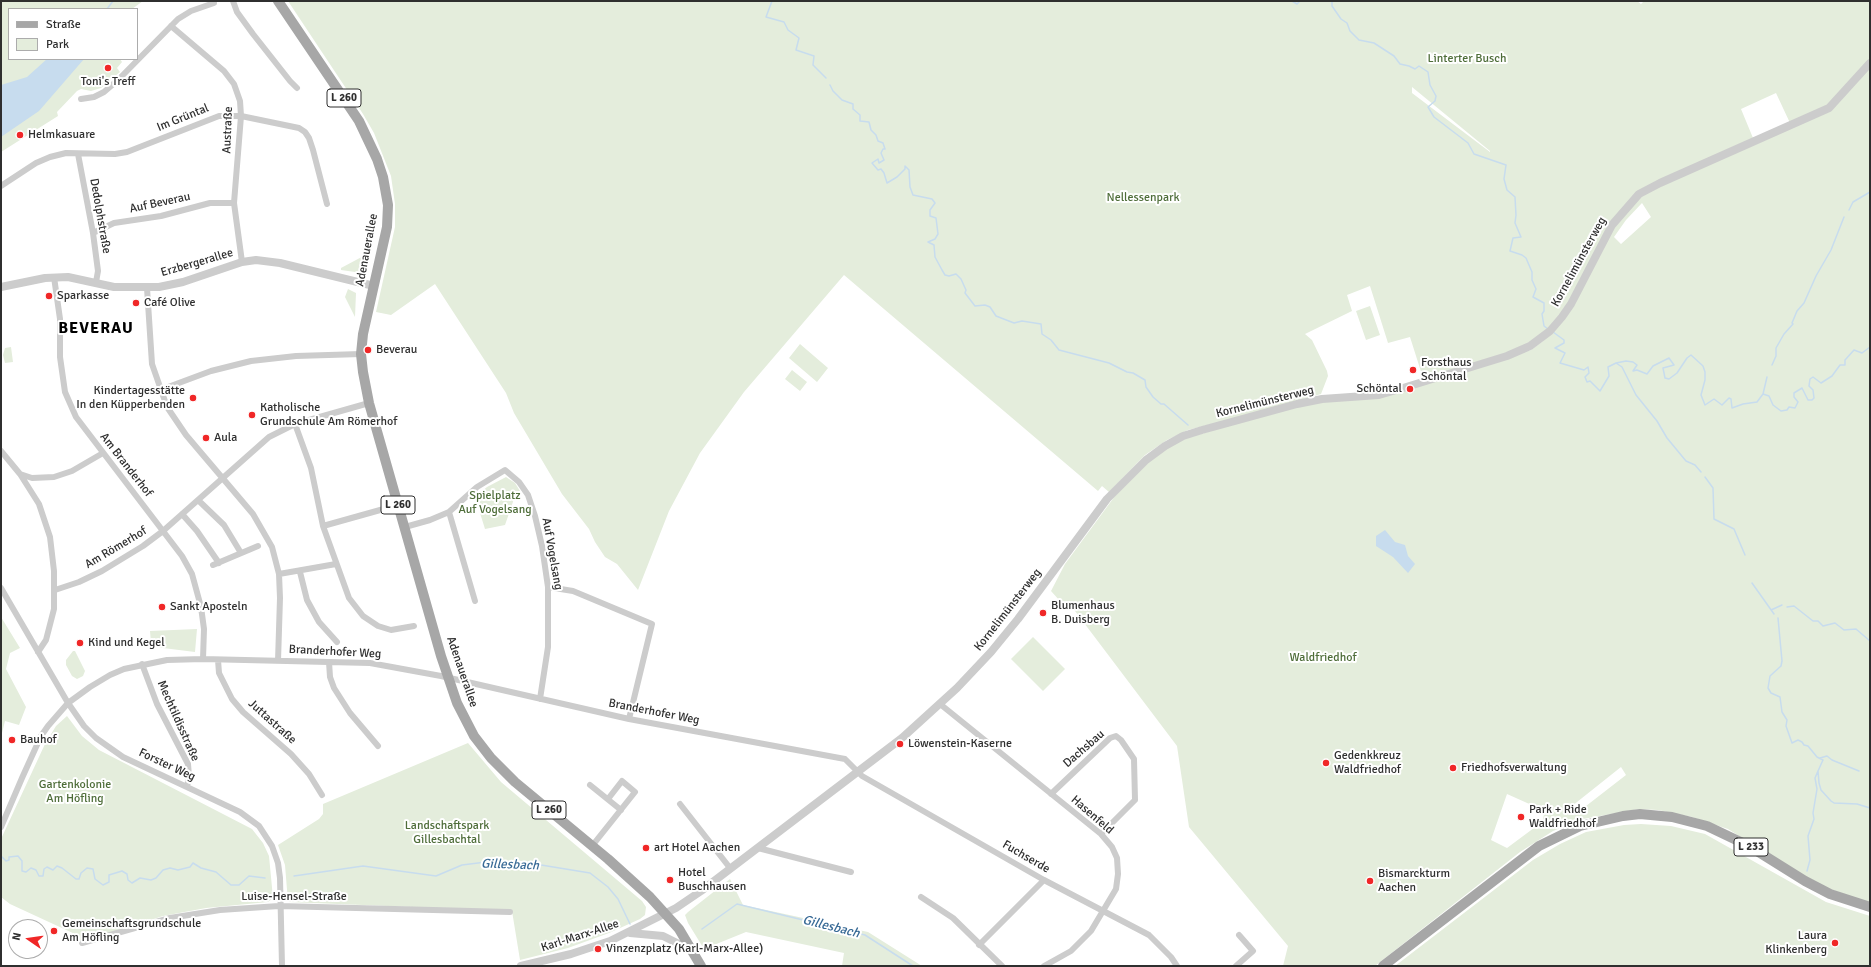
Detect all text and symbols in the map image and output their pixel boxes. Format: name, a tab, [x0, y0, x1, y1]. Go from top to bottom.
legend	[8, 8, 138, 60]
text: Straße	[46, 17, 81, 32]
text: Park	[46, 37, 69, 52]
park label: Linterter Busch	[1427, 52, 1507, 66]
marker: Toni's Treff	[103, 63, 113, 73]
place label: Toni's Treff	[81, 75, 135, 89]
road number: L 260	[327, 89, 361, 107]
street label: Im Grüntal	[155, 101, 211, 135]
street label: Austraße	[220, 106, 236, 154]
place label: Helmkasuare	[28, 128, 95, 142]
marker: Helmkasuare	[15, 130, 25, 140]
street label: Dedolphstraße	[86, 177, 114, 255]
street label: Auf Beverau	[128, 190, 192, 216]
park label: Nellessenpark	[1107, 191, 1179, 205]
street label: Adenauerallee	[353, 212, 381, 288]
street label: Kornelimünsterweg	[1548, 215, 1610, 309]
street label: Erzbergerallee	[159, 246, 235, 280]
place label: Sparkasse	[57, 289, 109, 303]
marker: Sparkasse	[44, 291, 54, 301]
place label: Café Olive	[144, 296, 196, 310]
marker: Café Olive	[131, 298, 141, 308]
district label: BEVERAU	[58, 319, 134, 339]
place label: Beverau	[376, 343, 417, 357]
marker: Beverau	[363, 345, 373, 355]
place label: Forsthaus Schöntal	[1421, 356, 1471, 384]
marker: Forsthaus Schöntal	[1408, 365, 1418, 375]
place label: Schöntal	[1357, 382, 1402, 396]
street label: Kornelimünsterweg	[1215, 383, 1315, 421]
place label: Kindertagesstätte In den Küpperbenden	[76, 384, 185, 412]
marker: Schöntal	[1405, 384, 1415, 394]
marker: Kindertagesstätte In den Küpperbenden	[188, 393, 198, 403]
place label: Katholische Grundschule Am Römerhof	[260, 401, 397, 429]
marker: Katholische Grundschule Am Römerhof	[247, 410, 257, 420]
street label: Am Branderhof	[97, 430, 155, 500]
place label: Aula	[214, 431, 237, 445]
marker: Aula	[201, 433, 211, 443]
park label: Spielplatz Auf Vogelsang	[458, 489, 532, 517]
road number: L 260	[381, 496, 415, 514]
street label: Auf Vogelsang	[539, 517, 565, 591]
street label: Am Römerhof	[82, 524, 150, 572]
street label: Kornelimünsterweg	[971, 566, 1045, 654]
place label: Blumenhaus B. Duisberg	[1051, 599, 1115, 627]
place label: Sankt Aposteln	[170, 600, 248, 614]
marker: Sankt Aposteln	[157, 602, 167, 612]
marker: Blumenhaus B. Duisberg	[1038, 608, 1048, 618]
street label: Adenauerallee	[443, 635, 481, 709]
place label: Kind und Kegel	[88, 636, 165, 650]
marker: Kind und Kegel	[75, 638, 85, 648]
street label: Branderhofer Weg	[288, 642, 382, 662]
park label: Waldfriedhof	[1290, 651, 1356, 665]
street label: Mechtildisstraße	[154, 678, 202, 764]
street label: Branderhofer Weg	[607, 696, 701, 728]
street label: Juttastraße	[245, 697, 299, 747]
street label: Dachsbau	[1060, 727, 1108, 771]
place label: Bauhof	[20, 733, 57, 747]
marker: Bauhof	[7, 735, 17, 745]
place label: Löwenstein-Kaserne	[908, 737, 1012, 751]
marker: Löwenstein-Kaserne	[895, 739, 905, 749]
street label: Forster Weg	[136, 746, 198, 784]
place label: Gedenkkreuz Waldfriedhof	[1334, 749, 1401, 777]
marker: Gedenkkreuz Waldfriedhof	[1321, 758, 1331, 768]
place label: Friedhofsverwaltung	[1461, 761, 1567, 775]
marker: Friedhofsverwaltung	[1448, 763, 1458, 773]
park label: Gartenkolonie Am Höfling	[39, 778, 111, 806]
street label: Hasenfeld	[1068, 793, 1116, 837]
road number: L 260	[532, 801, 566, 819]
place label: Park + Ride Waldfriedhof	[1529, 803, 1596, 831]
marker: Park + Ride Waldfriedhof	[1516, 812, 1526, 822]
park label: Landschaftspark Gillesbachtal	[405, 819, 489, 847]
street label: Fuchserde	[1000, 838, 1052, 876]
road number: L 233	[1734, 838, 1768, 856]
place label: art Hotel Aachen	[654, 841, 740, 855]
marker: art Hotel Aachen	[641, 843, 651, 853]
water label: Gillesbach	[481, 856, 539, 874]
place label: Hotel Buschhausen	[678, 866, 746, 894]
place label: Bismarckturm Aachen	[1378, 867, 1450, 895]
marker: Hotel Buschhausen	[665, 875, 675, 885]
marker: Bismarckturm Aachen	[1365, 876, 1375, 886]
street label: Luise-Hensel-Straße	[241, 890, 347, 904]
water label: Gillesbach	[801, 912, 861, 942]
place label: Gemeinschaftsgrundschule Am Höfling	[62, 917, 201, 945]
street label: Karl-Marx-Allee	[539, 917, 621, 955]
north arrow	[8, 919, 48, 959]
marker: Gemeinschaftsgrundschule Am Höfling	[49, 926, 59, 936]
place label: Laura Klinkenberg	[1765, 929, 1827, 957]
text: N	[10, 931, 24, 942]
marker: Laura Klinkenberg	[1830, 938, 1840, 948]
place label: Vinzenzplatz (Karl-Marx-Allee)	[606, 942, 763, 956]
marker: Vinzenzplatz (Karl-Marx-Allee)	[593, 944, 603, 954]

